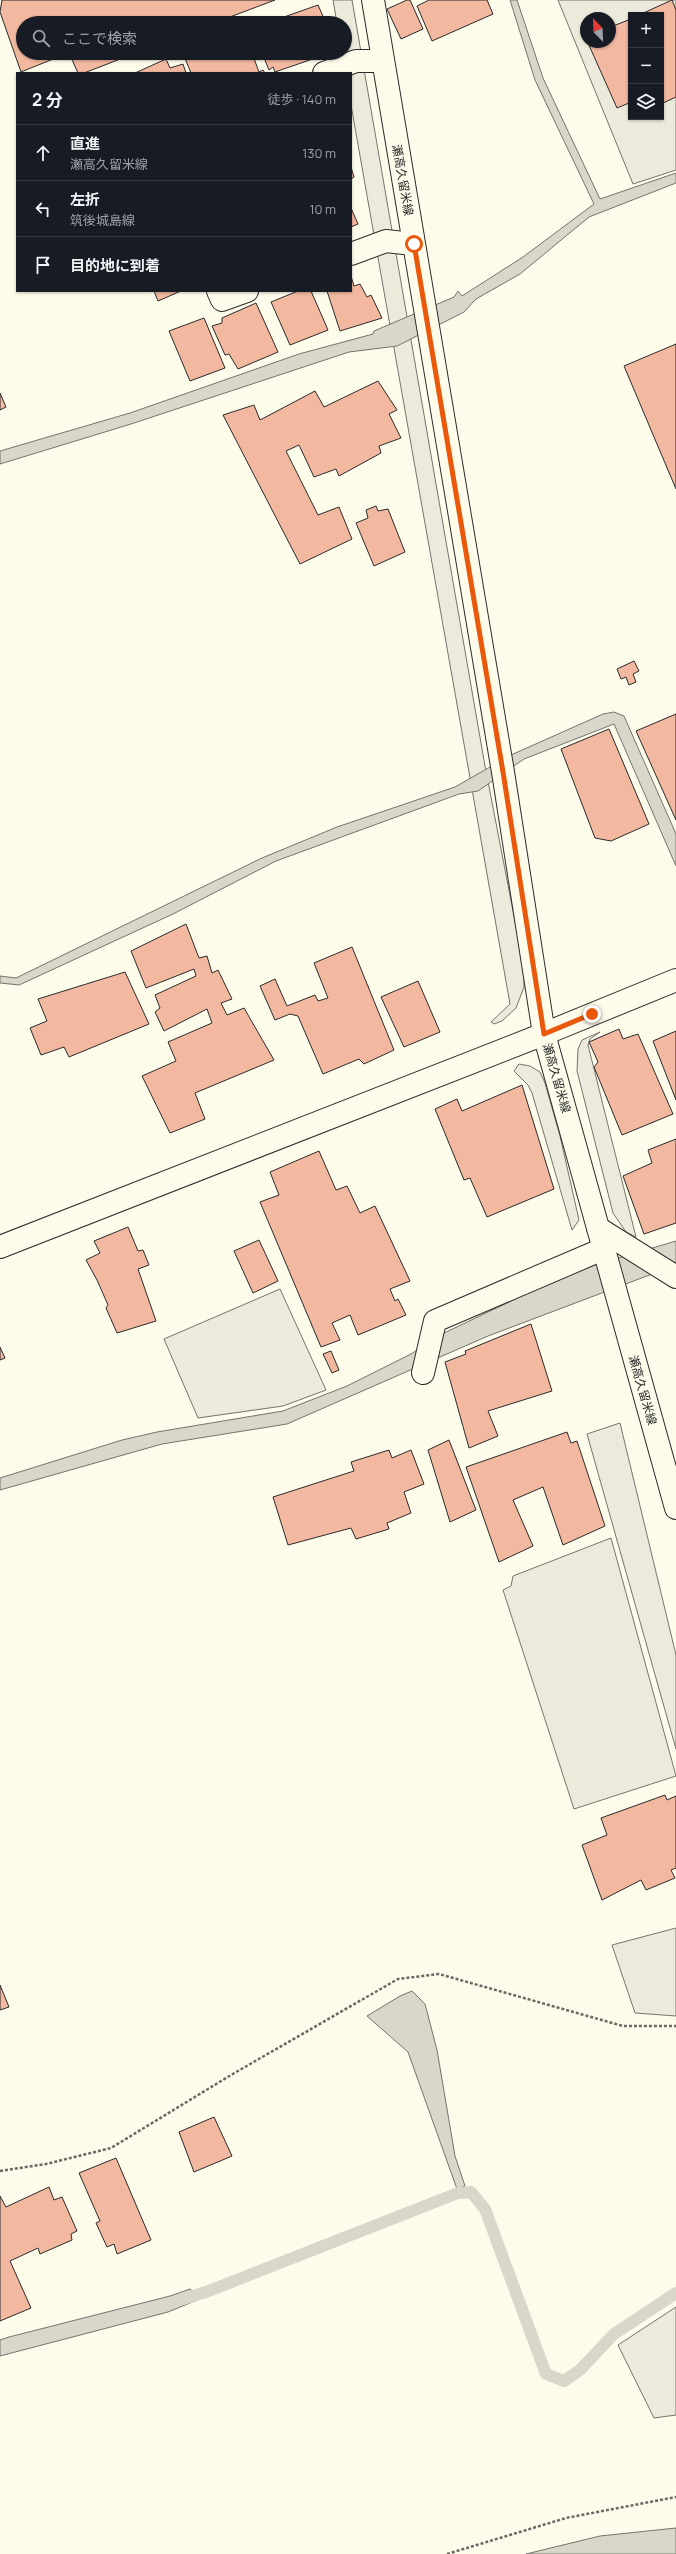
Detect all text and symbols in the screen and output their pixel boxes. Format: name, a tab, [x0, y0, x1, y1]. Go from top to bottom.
north arrow	[580, 12, 616, 48]
map controls	[628, 12, 664, 120]
button: +	[628, 12, 664, 48]
search box	[16, 16, 352, 60]
icon: search	[30, 27, 52, 49]
text: ここで検索	[62, 28, 137, 49]
button: −	[628, 48, 664, 84]
button: layers	[628, 84, 664, 120]
text: 2 分	[32, 88, 63, 111]
text: 徒歩 · 140 m	[268, 90, 336, 108]
text: 直進	[70, 133, 100, 154]
icon: ahead	[32, 142, 54, 164]
street label: 瀬高久留米線	[388, 143, 418, 217]
text: 130 m	[302, 144, 336, 162]
text: 瀬高久留米線	[70, 155, 148, 173]
text: 左折	[70, 189, 100, 210]
icon: left	[32, 198, 54, 220]
text: 10 m	[309, 200, 336, 218]
text: 筑後城島線	[70, 211, 135, 229]
route start	[405, 235, 423, 253]
icon: arrive	[32, 254, 54, 276]
text: 目的地に到着	[70, 255, 160, 276]
route end	[583, 1005, 601, 1023]
street label: 瀬高久留米線	[539, 1041, 575, 1115]
street label: 瀬高久留米線	[625, 1353, 661, 1427]

